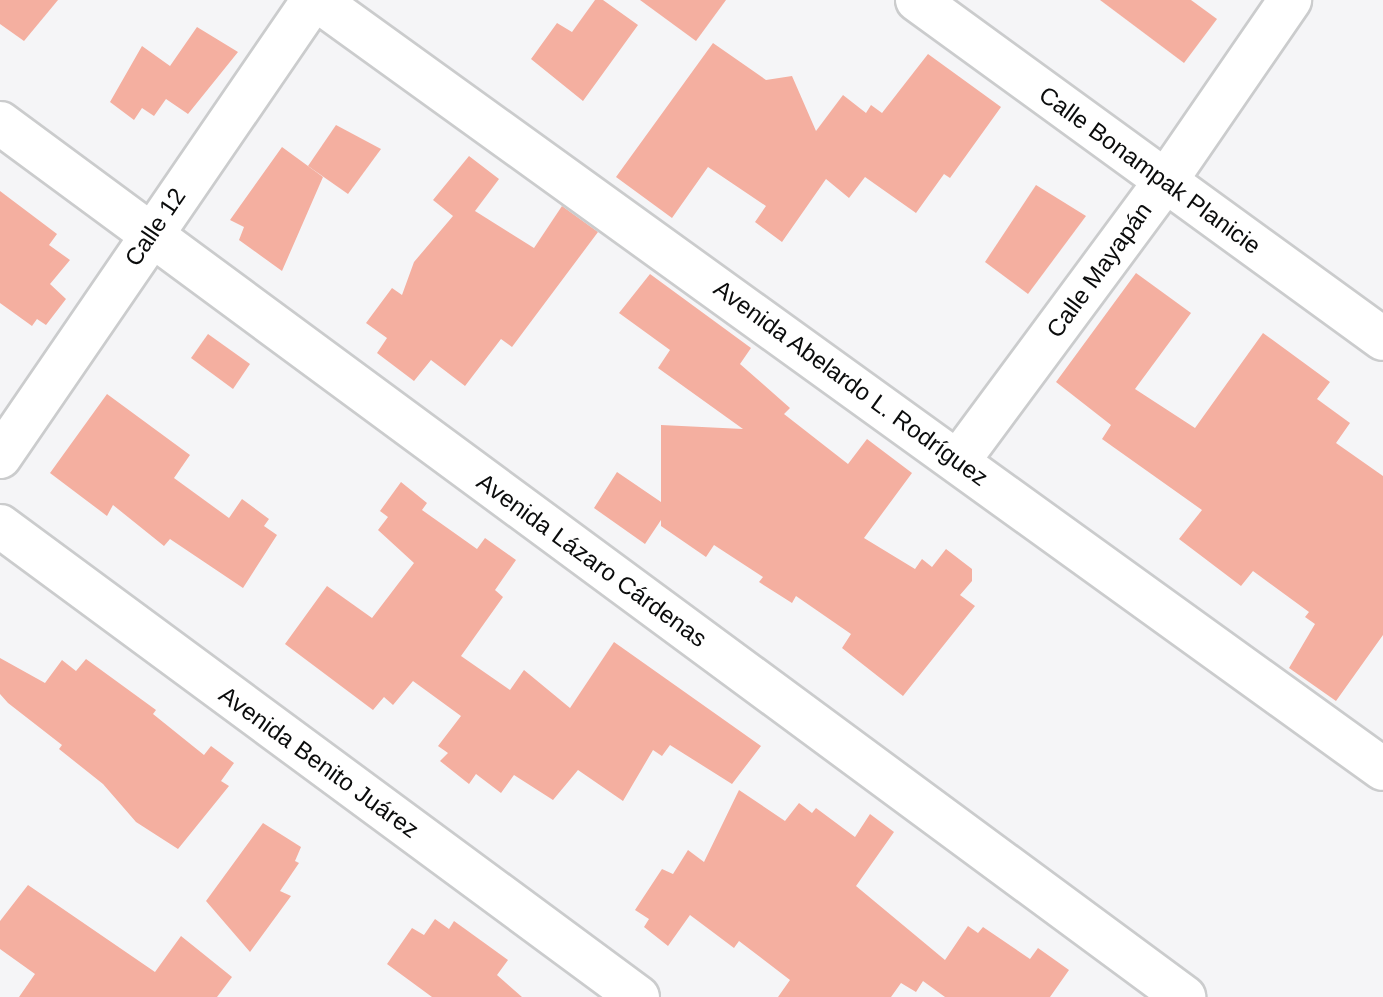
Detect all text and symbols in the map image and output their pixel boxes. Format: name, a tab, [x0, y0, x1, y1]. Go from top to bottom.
street label: Calle Bonampak Planicie	[1034, 80, 1266, 260]
street label: Calle 12	[118, 182, 192, 272]
street label: Calle Mayapán	[1040, 197, 1158, 343]
street label: Avenida Abelardo L. Rodríguez	[708, 273, 994, 493]
street label: Avenida Lázaro Cárdenas	[471, 467, 713, 653]
street label: Avenida Benito Juárez	[214, 680, 424, 844]

